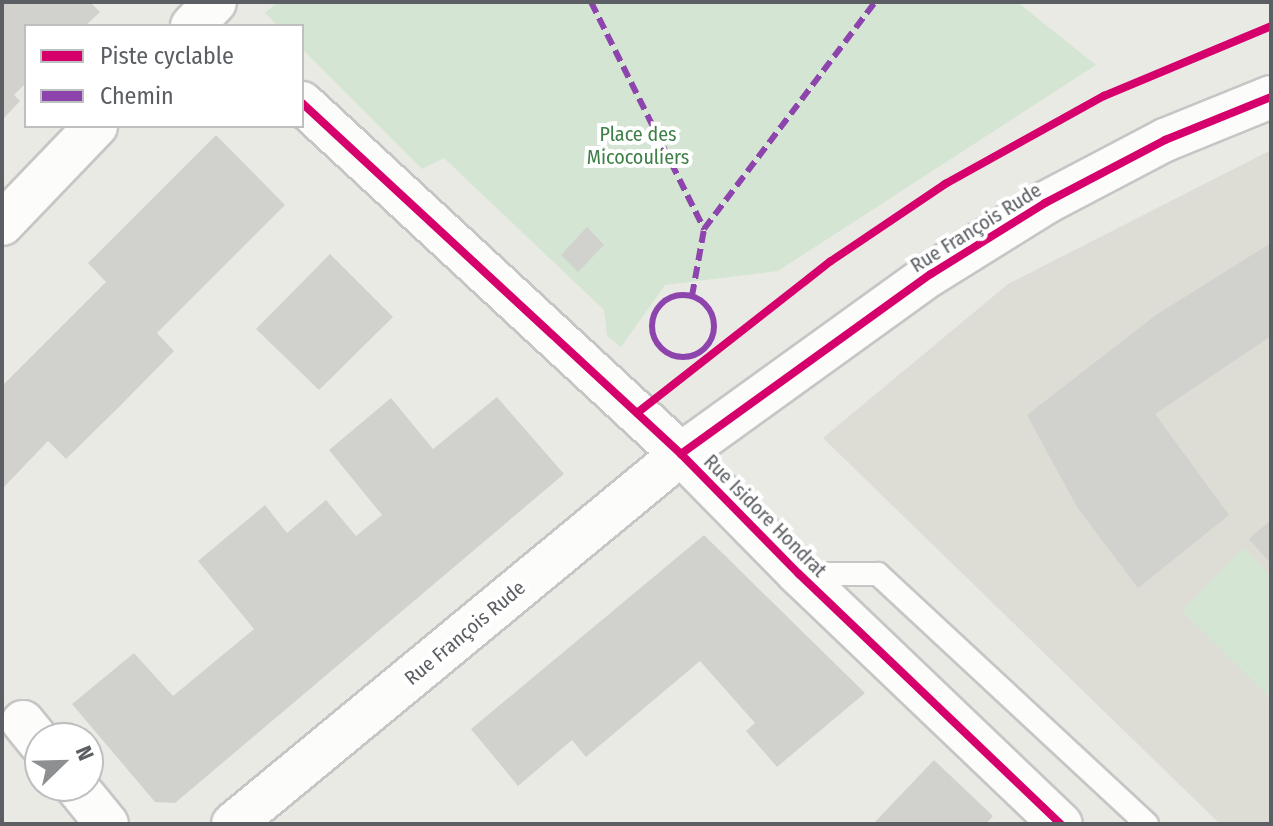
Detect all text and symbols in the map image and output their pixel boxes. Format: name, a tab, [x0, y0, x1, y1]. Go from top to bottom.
legend	[24, 24, 304, 128]
text: Piste cyclable	[100, 42, 234, 70]
text: Chemin	[100, 82, 174, 110]
park label: Place des Micocouliers	[587, 122, 689, 169]
street label: Rue François Rude	[906, 178, 1046, 278]
street label: Rue Isidore Hondrat	[699, 450, 831, 582]
street label: Rue François Rude	[400, 576, 530, 690]
north arrow	[24, 722, 104, 802]
text: N	[70, 742, 100, 765]

